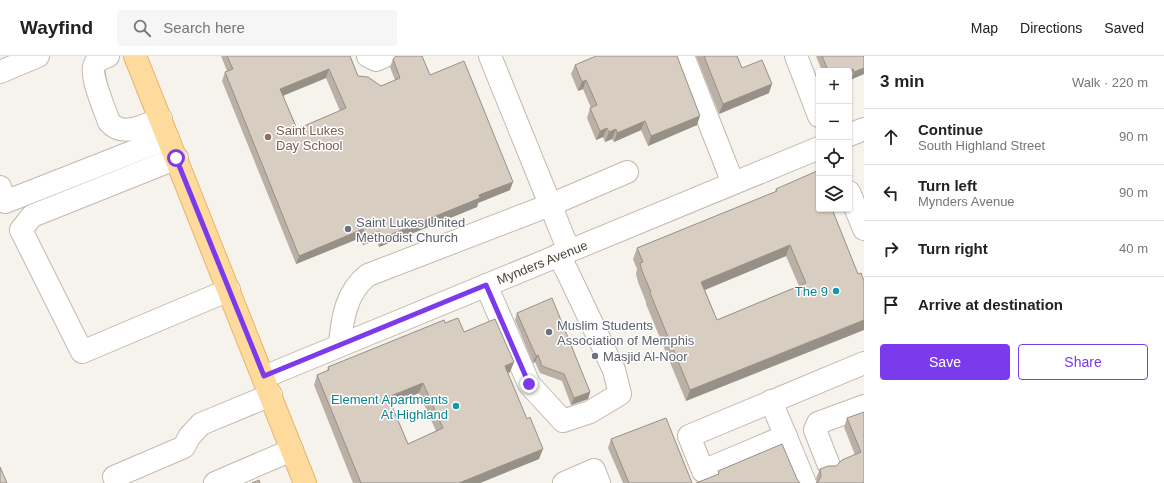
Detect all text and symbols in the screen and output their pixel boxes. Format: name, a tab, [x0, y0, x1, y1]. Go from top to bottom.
search box	[117, 10, 397, 46]
text: Wayfind	[20, 17, 93, 38]
icon: search	[131, 17, 153, 39]
text: Search here	[163, 19, 245, 36]
text: Map	[971, 20, 998, 36]
text: Directions	[1020, 20, 1082, 36]
text: Saved	[1104, 20, 1144, 36]
map controls	[816, 68, 852, 212]
button: +	[816, 68, 852, 104]
text: 3 min	[880, 72, 924, 91]
text: Walk · 220 m	[1072, 75, 1148, 90]
button: −	[816, 104, 852, 140]
text: Continue	[918, 121, 983, 138]
place label: Saint Lukes Day School	[276, 123, 344, 153]
icon: ahead	[880, 126, 902, 148]
text: 90 m	[1119, 129, 1148, 144]
marker: Saint Lukes Day School	[263, 132, 273, 142]
text: South Highland Street	[918, 138, 1045, 153]
button: locate	[816, 140, 852, 176]
route start	[167, 149, 185, 167]
button: layers	[816, 176, 852, 212]
text: Turn left	[918, 177, 977, 194]
icon: left	[880, 182, 902, 204]
text: 90 m	[1119, 185, 1148, 200]
text: Mynders Avenue	[918, 194, 1015, 209]
place label: Saint Lukes United Methodist Church	[356, 215, 465, 245]
marker: Saint Lukes United Methodist Church	[343, 224, 353, 234]
street label: Mynders Avenue	[495, 237, 590, 288]
icon: right	[880, 238, 902, 260]
text: Turn right	[918, 240, 988, 257]
text: 40 m	[1119, 241, 1148, 256]
place label: The 9	[795, 284, 828, 299]
marker: The 9	[831, 286, 841, 296]
icon: arrive	[880, 294, 902, 316]
text: Arrive at destination	[918, 296, 1063, 313]
place label: Muslim Students Association of Memphis	[557, 318, 695, 348]
marker: Muslim Students Association of Memphis	[544, 327, 554, 337]
button: Save	[880, 344, 1010, 380]
button: Share	[1018, 344, 1148, 380]
place label: Masjid Al-Noor	[603, 349, 688, 364]
marker: Masjid Al-Noor	[590, 351, 600, 361]
route end	[520, 375, 538, 393]
place label: Element Apartments At Highland	[331, 392, 448, 422]
marker: Element Apartments At Highland	[451, 401, 461, 411]

